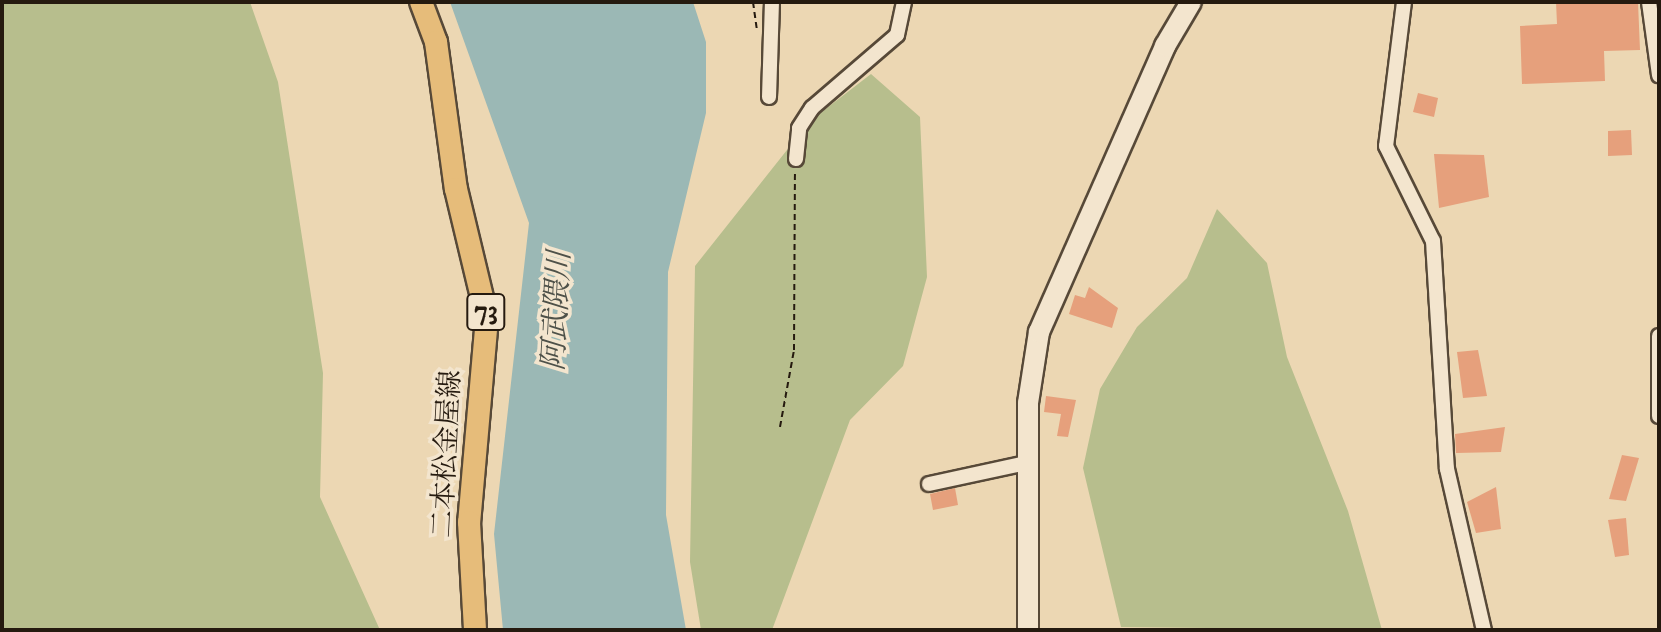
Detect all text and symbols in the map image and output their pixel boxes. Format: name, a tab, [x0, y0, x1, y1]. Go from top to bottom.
water label: 阿武隈川	[537, 250, 579, 372]
road number: 73	[466, 290, 506, 334]
street label: 二本松金屋線	[426, 369, 468, 539]

